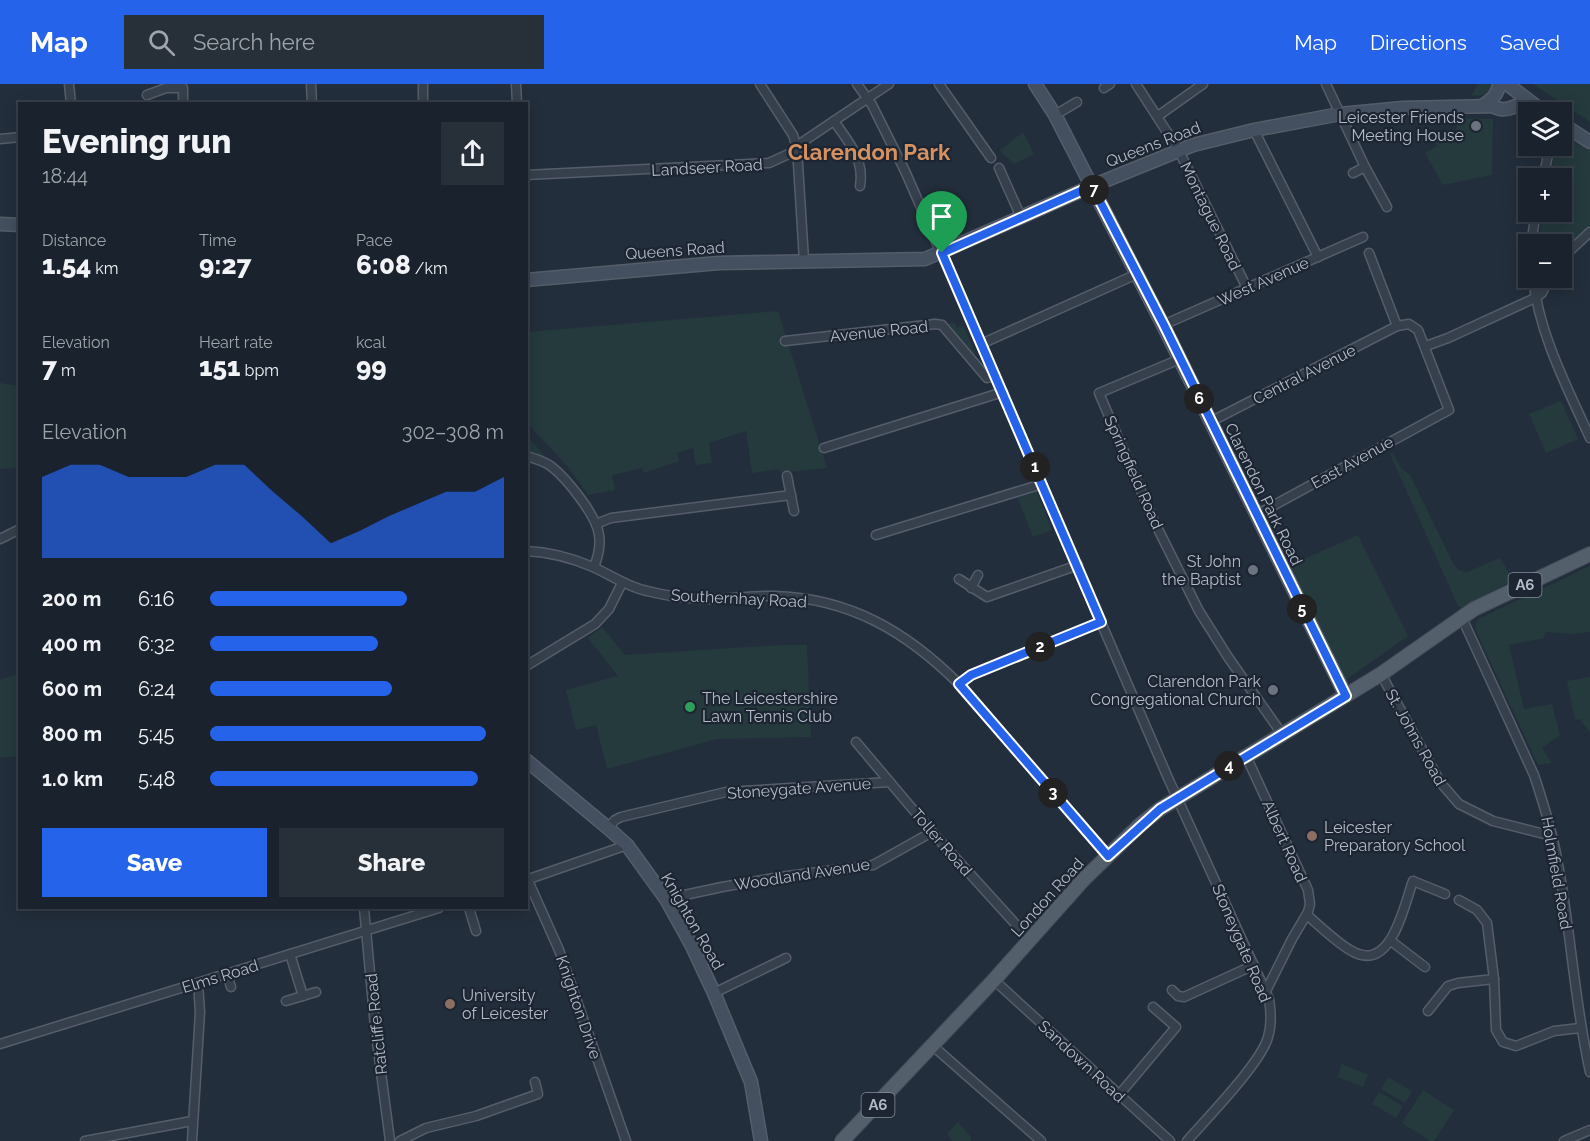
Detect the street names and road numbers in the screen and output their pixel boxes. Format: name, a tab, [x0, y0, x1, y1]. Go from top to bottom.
street label: Queens Road	[1103, 118, 1203, 171]
street label: Landseer Road	[651, 155, 763, 180]
street label: Montague Road	[1176, 159, 1245, 273]
street label: Queens Road	[625, 238, 726, 263]
street label: West Avenue	[1215, 253, 1312, 310]
street label: Avenue Road	[829, 317, 929, 346]
street label: Central Avenue	[1250, 340, 1359, 409]
street label: Springfield Road	[1100, 413, 1167, 532]
street label: Clarendon Park Road	[1221, 420, 1306, 569]
street label: East Avenue	[1308, 432, 1397, 493]
road number: A6	[1508, 573, 1541, 597]
street label: Southernhay Road	[670, 585, 808, 612]
street label: St. Johns Road	[1381, 686, 1450, 789]
street label: Stoneygate Avenue	[727, 774, 872, 803]
street label: Albert Road	[1258, 797, 1311, 885]
street label: Toller Road	[907, 805, 976, 880]
street label: Holmfield Road	[1537, 815, 1576, 931]
street label: Woodland Avenue	[733, 854, 871, 895]
street label: London Road	[1007, 854, 1088, 941]
street label: Knighton Road	[657, 869, 728, 973]
street label: Stoneygate Road	[1208, 881, 1275, 1005]
street label: Knighton Drive	[552, 953, 605, 1062]
street label: Elms Road	[180, 956, 261, 997]
street label: Ratcliffe Road	[362, 972, 391, 1076]
street label: Sandown Road	[1034, 1016, 1129, 1106]
road number: A6	[862, 1093, 894, 1117]

